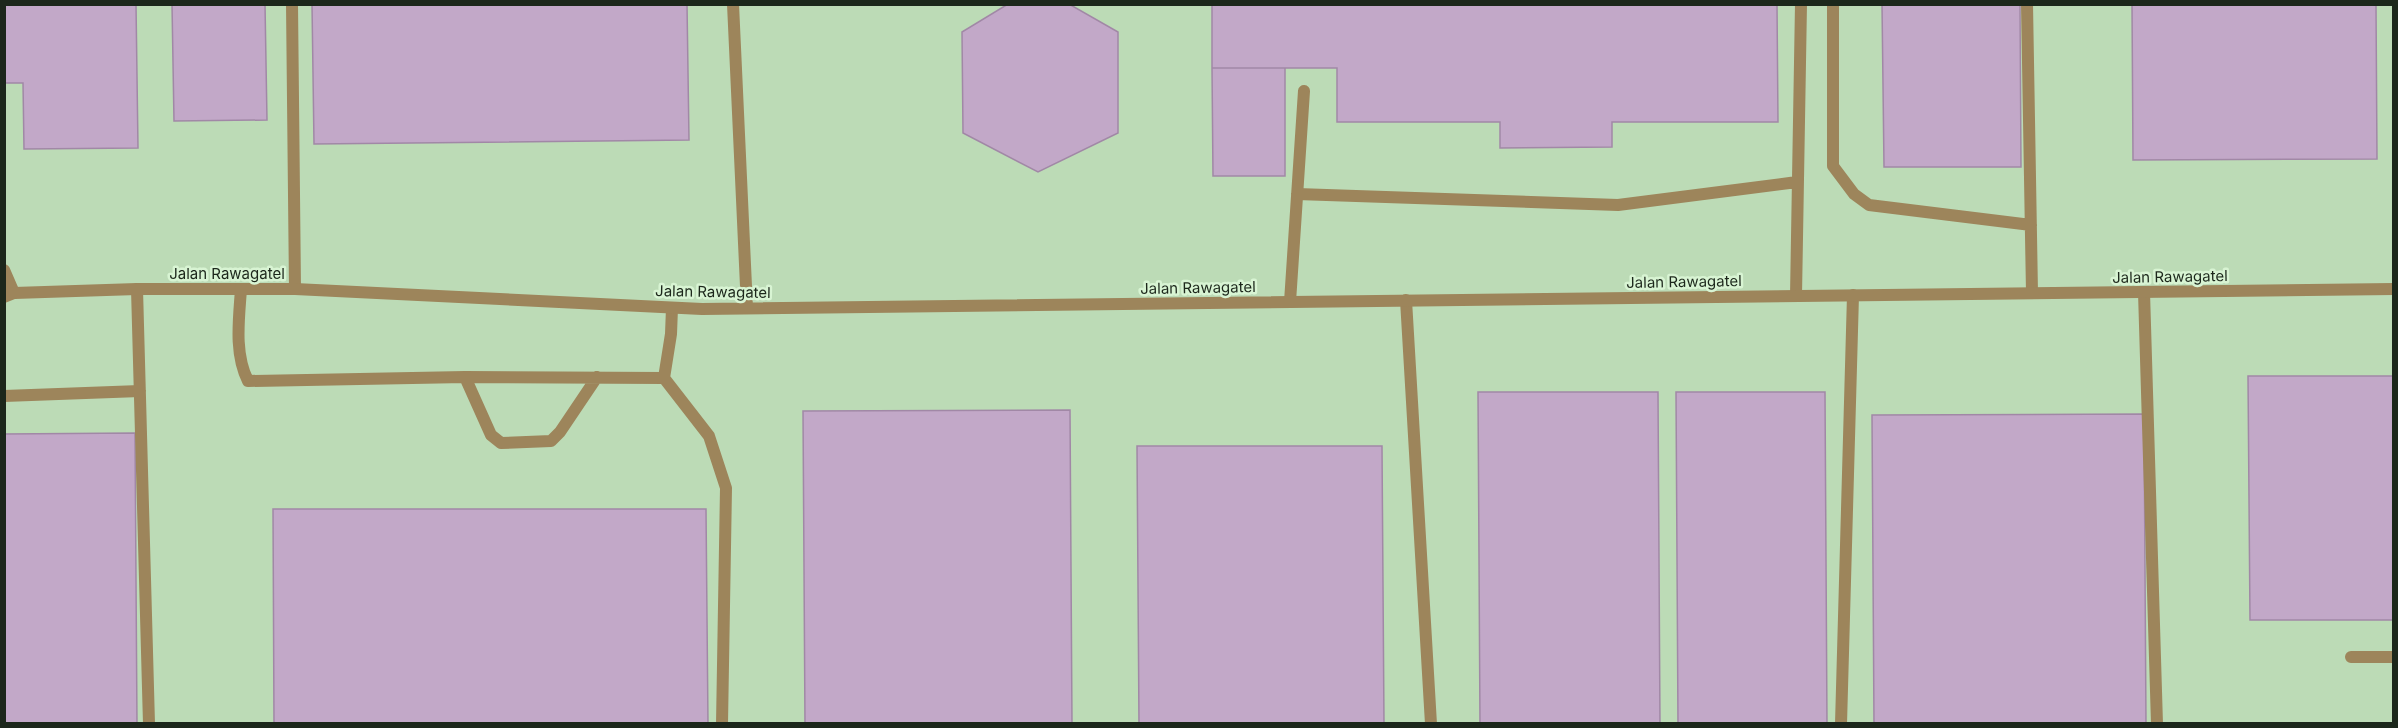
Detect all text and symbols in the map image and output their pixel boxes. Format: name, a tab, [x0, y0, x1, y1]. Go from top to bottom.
street label: Jalan Rawagatel	[169, 264, 285, 283]
street label: Jalan Rawagatel	[2112, 266, 2228, 287]
street label: Jalan Rawagatel	[1626, 271, 1742, 292]
street label: Jalan Rawagatel	[1140, 277, 1256, 298]
street label: Jalan Rawagatel	[655, 281, 771, 302]

